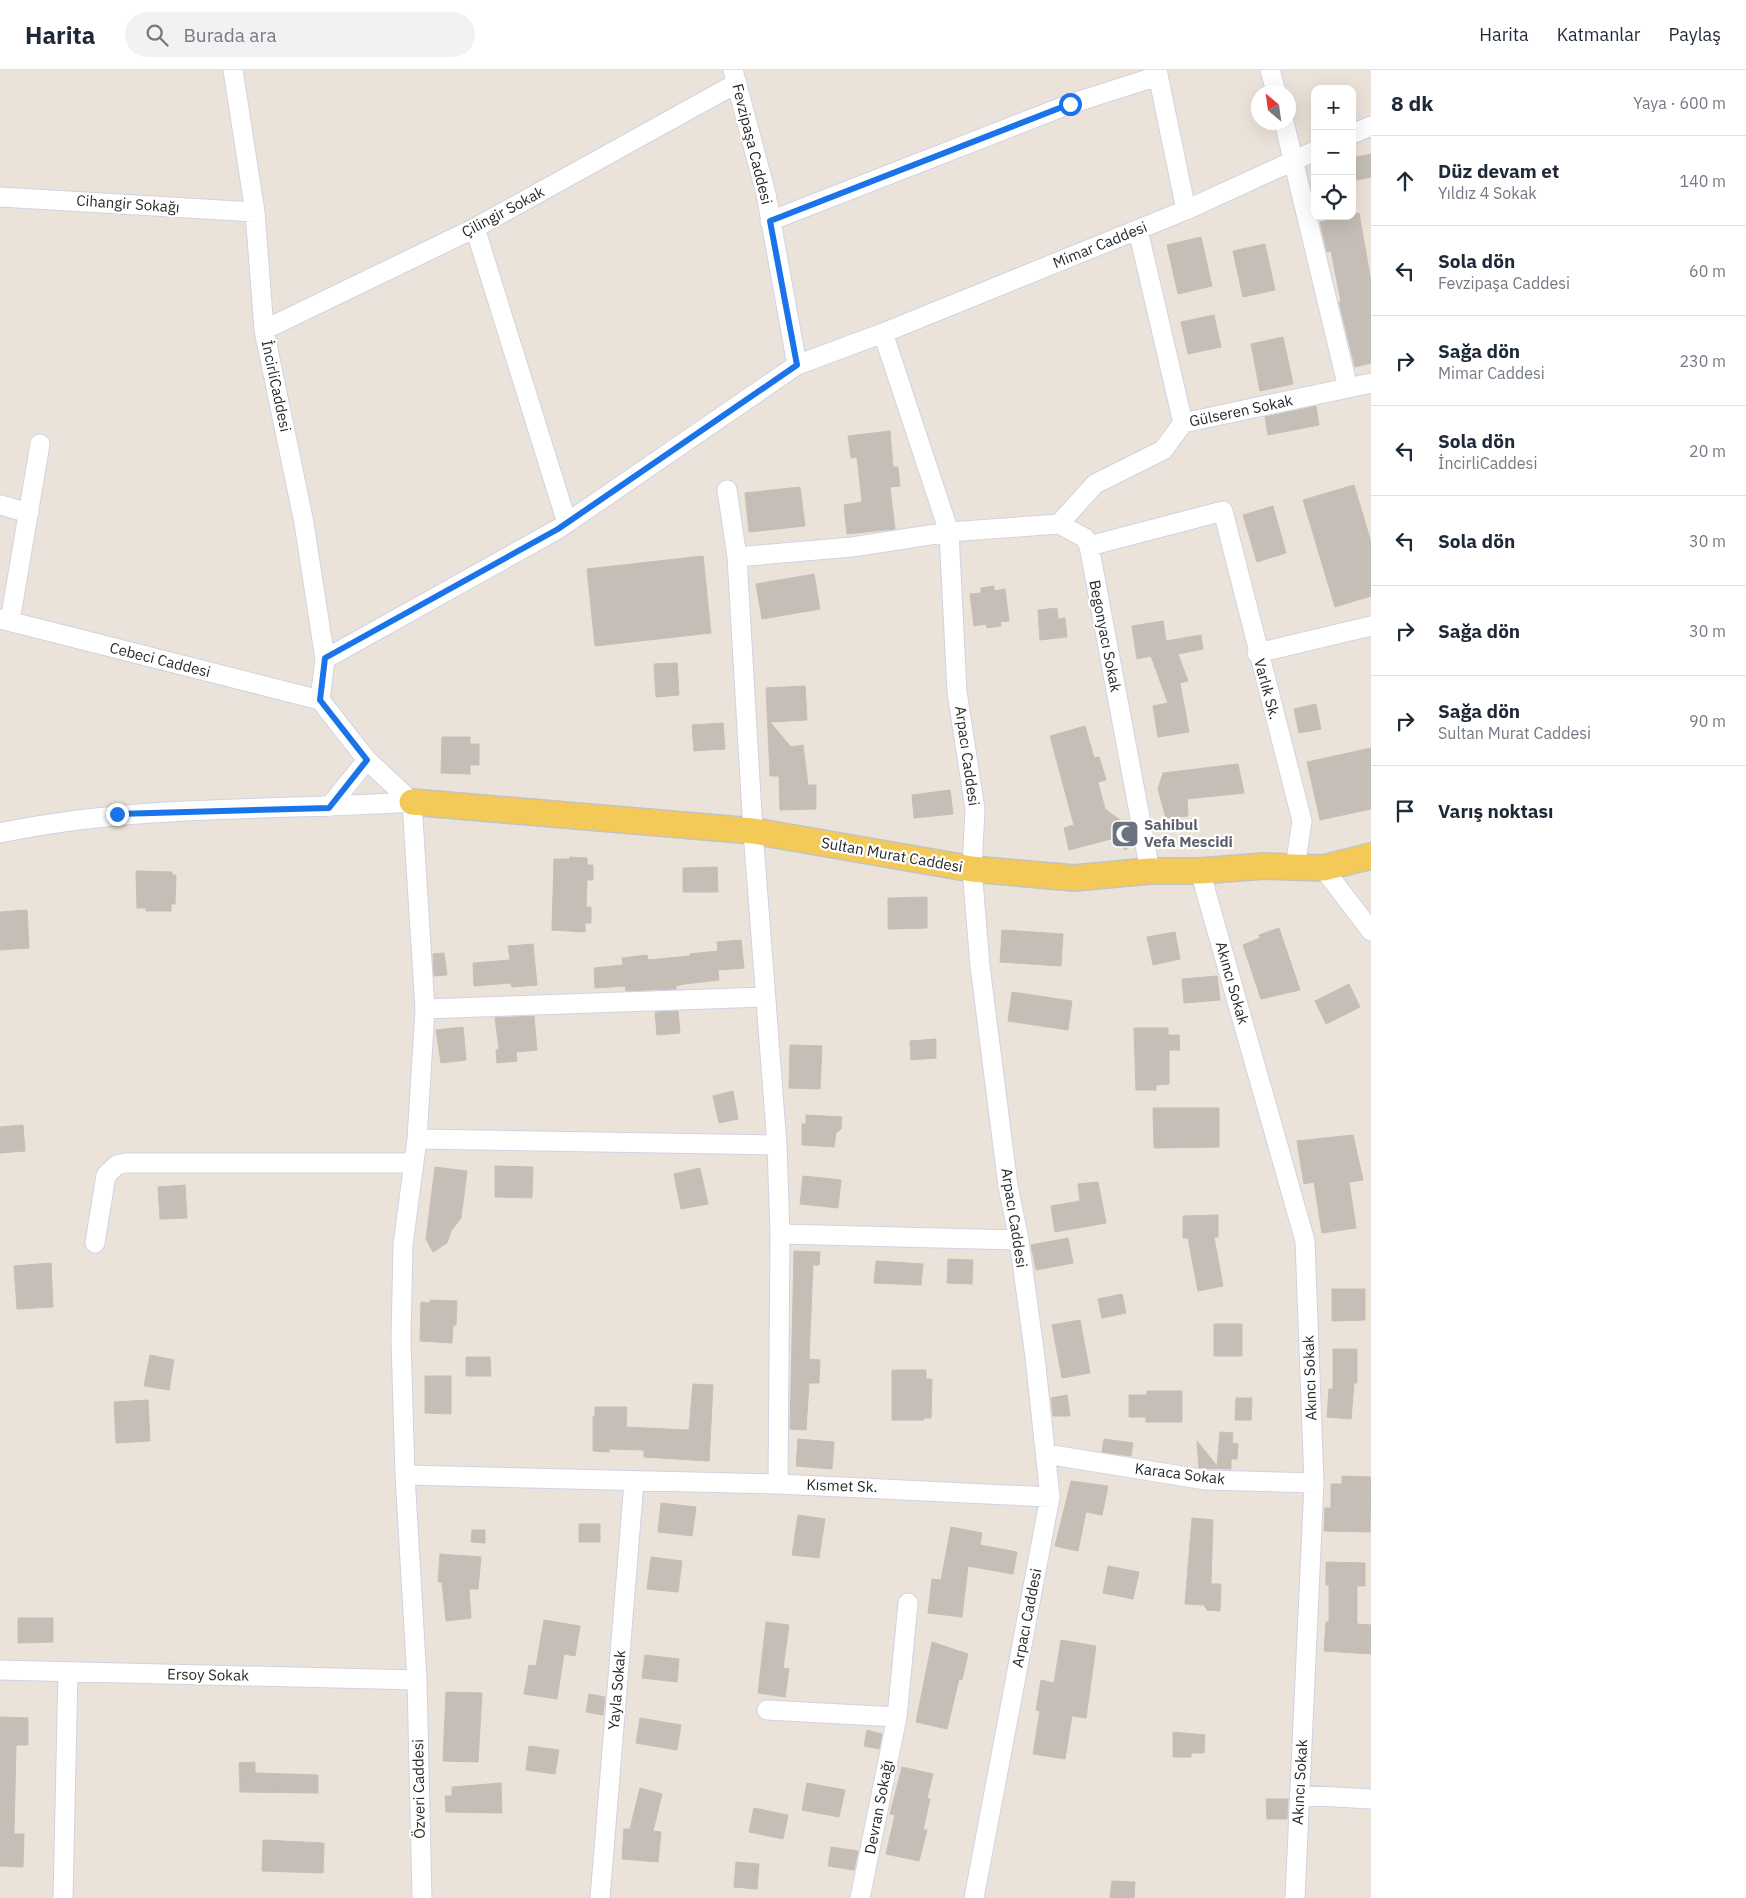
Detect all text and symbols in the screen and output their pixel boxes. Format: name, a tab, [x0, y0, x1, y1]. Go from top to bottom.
search box	[125, 12, 475, 57]
text: Harita	[25, 19, 95, 51]
icon: search	[143, 21, 171, 49]
text: Burada ara	[183, 23, 277, 47]
text: Harita	[1479, 23, 1529, 46]
text: Katmanlar	[1557, 23, 1640, 46]
text: Paylaş	[1668, 23, 1721, 46]
street label: Fevzipaşa Caddesi	[728, 82, 777, 206]
north arrow	[1251, 85, 1296, 130]
map controls	[1311, 85, 1356, 220]
button: +	[1311, 85, 1356, 130]
text: 8 dk	[1391, 89, 1433, 117]
route start	[1059, 93, 1082, 116]
text: Yaya · 600 m	[1633, 93, 1726, 113]
button: −	[1311, 130, 1356, 175]
text: Düz devam et	[1438, 159, 1559, 183]
icon: ahead	[1391, 167, 1419, 195]
text: 140 m	[1679, 171, 1726, 191]
button: locate	[1311, 175, 1356, 220]
street label: Çilingir Sokak	[458, 182, 547, 241]
text: Yıldız 4 Sokak	[1438, 183, 1537, 203]
street label: Cihangir Sokağı	[76, 190, 180, 217]
street label: Mimar Caddesi	[1050, 217, 1150, 272]
text: Sola dön	[1438, 249, 1515, 273]
icon: left	[1391, 257, 1419, 285]
text: 60 m	[1689, 261, 1726, 281]
text: Fevzipaşa Caddesi	[1438, 273, 1570, 293]
street label: İncirliCaddesi	[258, 338, 295, 433]
text: Sağa dön	[1438, 339, 1520, 363]
icon: right	[1391, 347, 1419, 375]
text: 230 m	[1679, 351, 1726, 371]
text: Mimar Caddesi	[1438, 363, 1545, 383]
street label: Gülseren Sokak	[1187, 390, 1294, 431]
text: Sola dön	[1438, 429, 1515, 453]
icon: left	[1391, 437, 1419, 465]
text: 20 m	[1689, 441, 1726, 461]
text: İncirliCaddesi	[1438, 453, 1537, 473]
icon: left	[1391, 527, 1419, 555]
text: Sola dön	[1438, 529, 1515, 553]
text: 30 m	[1689, 531, 1726, 551]
street label: Begonyacı Sokak	[1085, 578, 1126, 694]
icon: right	[1391, 617, 1419, 645]
text: Sağa dön	[1438, 619, 1520, 643]
text: 30 m	[1689, 621, 1726, 641]
street label: Cebeci Caddesi	[108, 638, 213, 681]
street label: Varlık Sk.	[1250, 656, 1285, 721]
text: Sağa dön	[1438, 699, 1520, 723]
street label: Arpacı Caddesi	[951, 705, 984, 807]
icon: right	[1391, 707, 1419, 735]
text: 90 m	[1689, 711, 1726, 731]
text: Sultan Murat Caddesi	[1438, 723, 1591, 743]
icon: arrive	[1391, 797, 1419, 825]
text: Varış noktası	[1438, 799, 1553, 823]
route end	[106, 803, 129, 826]
place label: Sahibul Vefa Mescidi	[1144, 815, 1233, 851]
mosque icon: Sahibul Vefa Mescidi	[1110, 819, 1140, 849]
street label: Sultan Murat Caddesi	[820, 833, 964, 876]
street label: Akıncı Sokak	[1212, 939, 1253, 1027]
street label: Arpacı Caddesi	[997, 1167, 1032, 1269]
street label: Akıncı Sokak	[1299, 1335, 1320, 1421]
street label: Karaca Sokak	[1134, 1459, 1226, 1488]
street label: Kısmet Sk.	[806, 1475, 878, 1496]
street label: Arpacı Caddesi	[1008, 1567, 1045, 1669]
street label: Yayla Sokak	[604, 1649, 629, 1731]
street label: Ersoy Sokak	[167, 1664, 249, 1685]
street label: Özveri Caddesi	[408, 1739, 429, 1839]
street label: Akıncı Sokak	[1288, 1739, 1311, 1825]
street label: Devran Sokağı	[860, 1758, 897, 1856]

